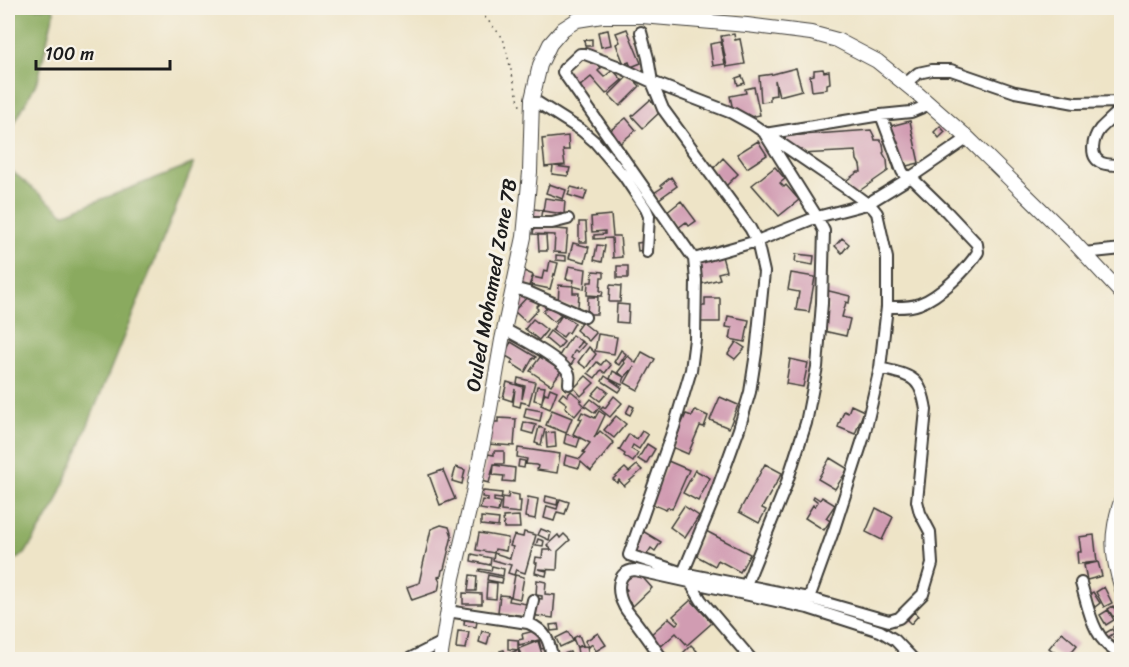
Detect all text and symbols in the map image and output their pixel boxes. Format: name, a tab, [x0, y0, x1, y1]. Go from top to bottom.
scale bar	[36, 33, 170, 71]
text: 100 m	[45, 38, 94, 70]
street label: Ouled Mohamed Zone 7B	[456, 176, 528, 394]

